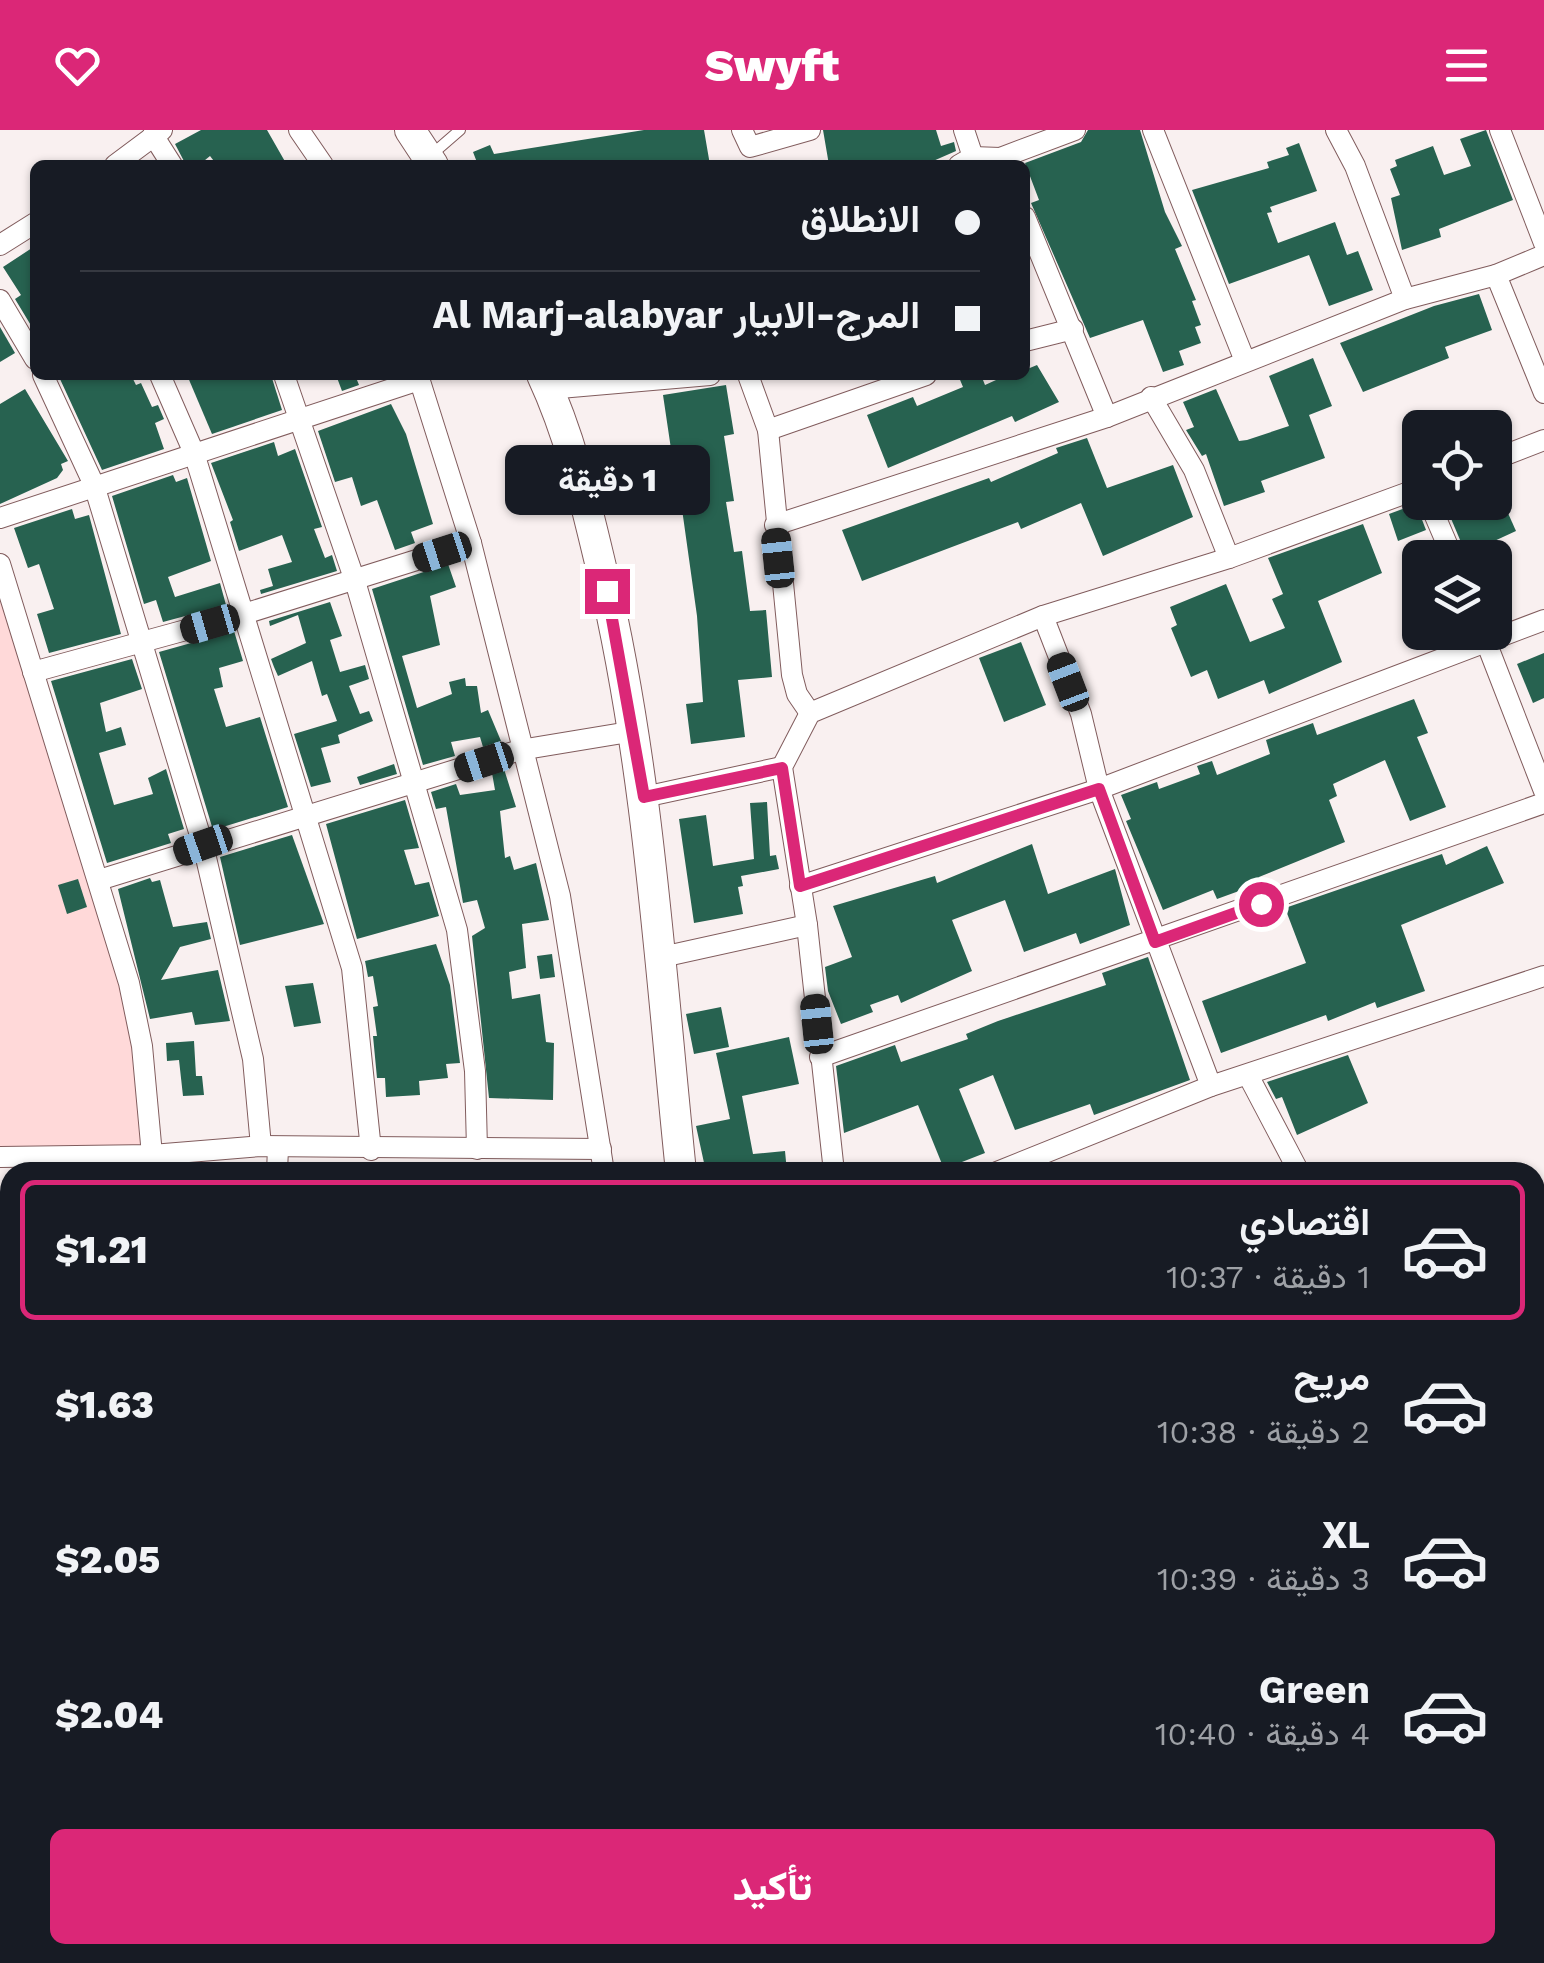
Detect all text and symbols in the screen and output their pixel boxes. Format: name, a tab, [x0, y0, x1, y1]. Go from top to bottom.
icon: heart	[50, 38, 105, 93]
icon: menu	[1439, 38, 1494, 93]
text: Swyft	[705, 39, 839, 92]
text: الانطلاق	[801, 197, 920, 241]
text: المرج-الابيار Al Marj-alabyar	[433, 293, 920, 337]
map controls	[1402, 410, 1512, 650]
button: locate	[1402, 410, 1512, 520]
callout: 1 دقيقة	[504, 446, 710, 516]
text: 1 دقيقة	[558, 461, 657, 499]
car	[760, 527, 796, 589]
car	[409, 528, 475, 576]
button: layers	[1402, 540, 1512, 650]
route end	[585, 569, 630, 614]
car	[177, 601, 243, 647]
car	[1043, 649, 1093, 715]
car	[451, 738, 517, 786]
car	[170, 821, 236, 869]
route start	[1239, 882, 1284, 927]
car	[799, 993, 835, 1055]
text: اقتصادي	[1239, 1200, 1370, 1244]
icon: car	[1400, 1205, 1490, 1295]
text: $1.21	[55, 1228, 148, 1272]
text: 1 دقيقة · 10:37	[1166, 1258, 1370, 1296]
text: مريح	[1294, 1355, 1370, 1399]
icon: car	[1400, 1360, 1490, 1450]
text: $1.63	[55, 1383, 154, 1427]
text: 2 دقيقة · 10:38	[1157, 1413, 1370, 1451]
text: XL	[1322, 1513, 1370, 1557]
icon: car	[1400, 1515, 1490, 1605]
text: $2.05	[55, 1538, 160, 1582]
text: 3 دقيقة · 10:39	[1157, 1560, 1370, 1598]
text: Green	[1259, 1668, 1370, 1712]
icon: car	[1400, 1670, 1490, 1760]
text: $2.04	[55, 1693, 163, 1737]
text: 4 دقيقة · 10:40	[1155, 1715, 1370, 1753]
button: تأكيد	[50, 1829, 1495, 1944]

